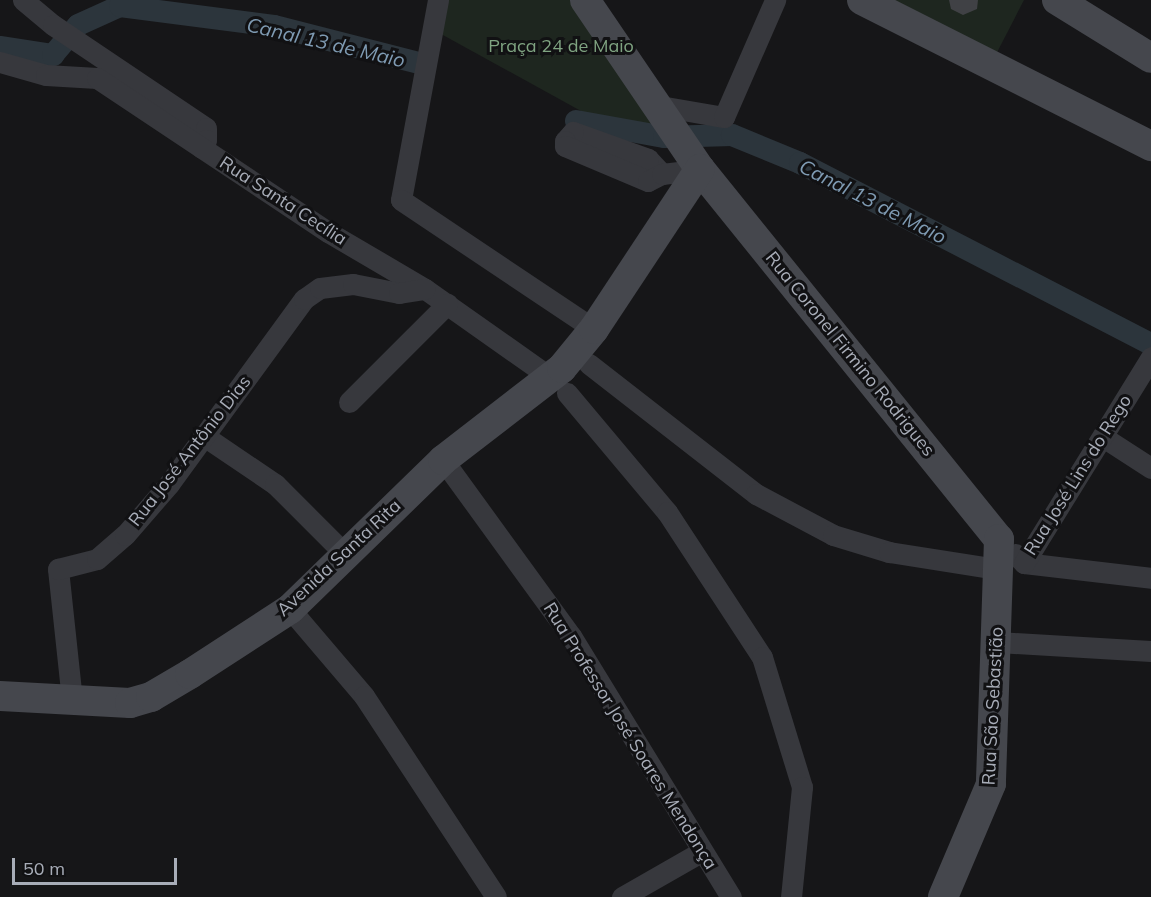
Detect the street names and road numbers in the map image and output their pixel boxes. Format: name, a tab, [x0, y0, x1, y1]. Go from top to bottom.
street label: Rua Santa Cecília	[216, 152, 350, 250]
street label: Rua Coronel Firmino Rodrigues	[761, 247, 939, 461]
street label: Rua José Antônio Dias	[124, 371, 256, 531]
street label: Rua José Lins do Rego	[1020, 391, 1136, 559]
street label: Avenida Santa Rita	[273, 495, 405, 621]
street label: Rua Professor José Soares Mendonça	[539, 599, 721, 873]
street label: Rua São Sebastião	[978, 626, 1008, 786]

